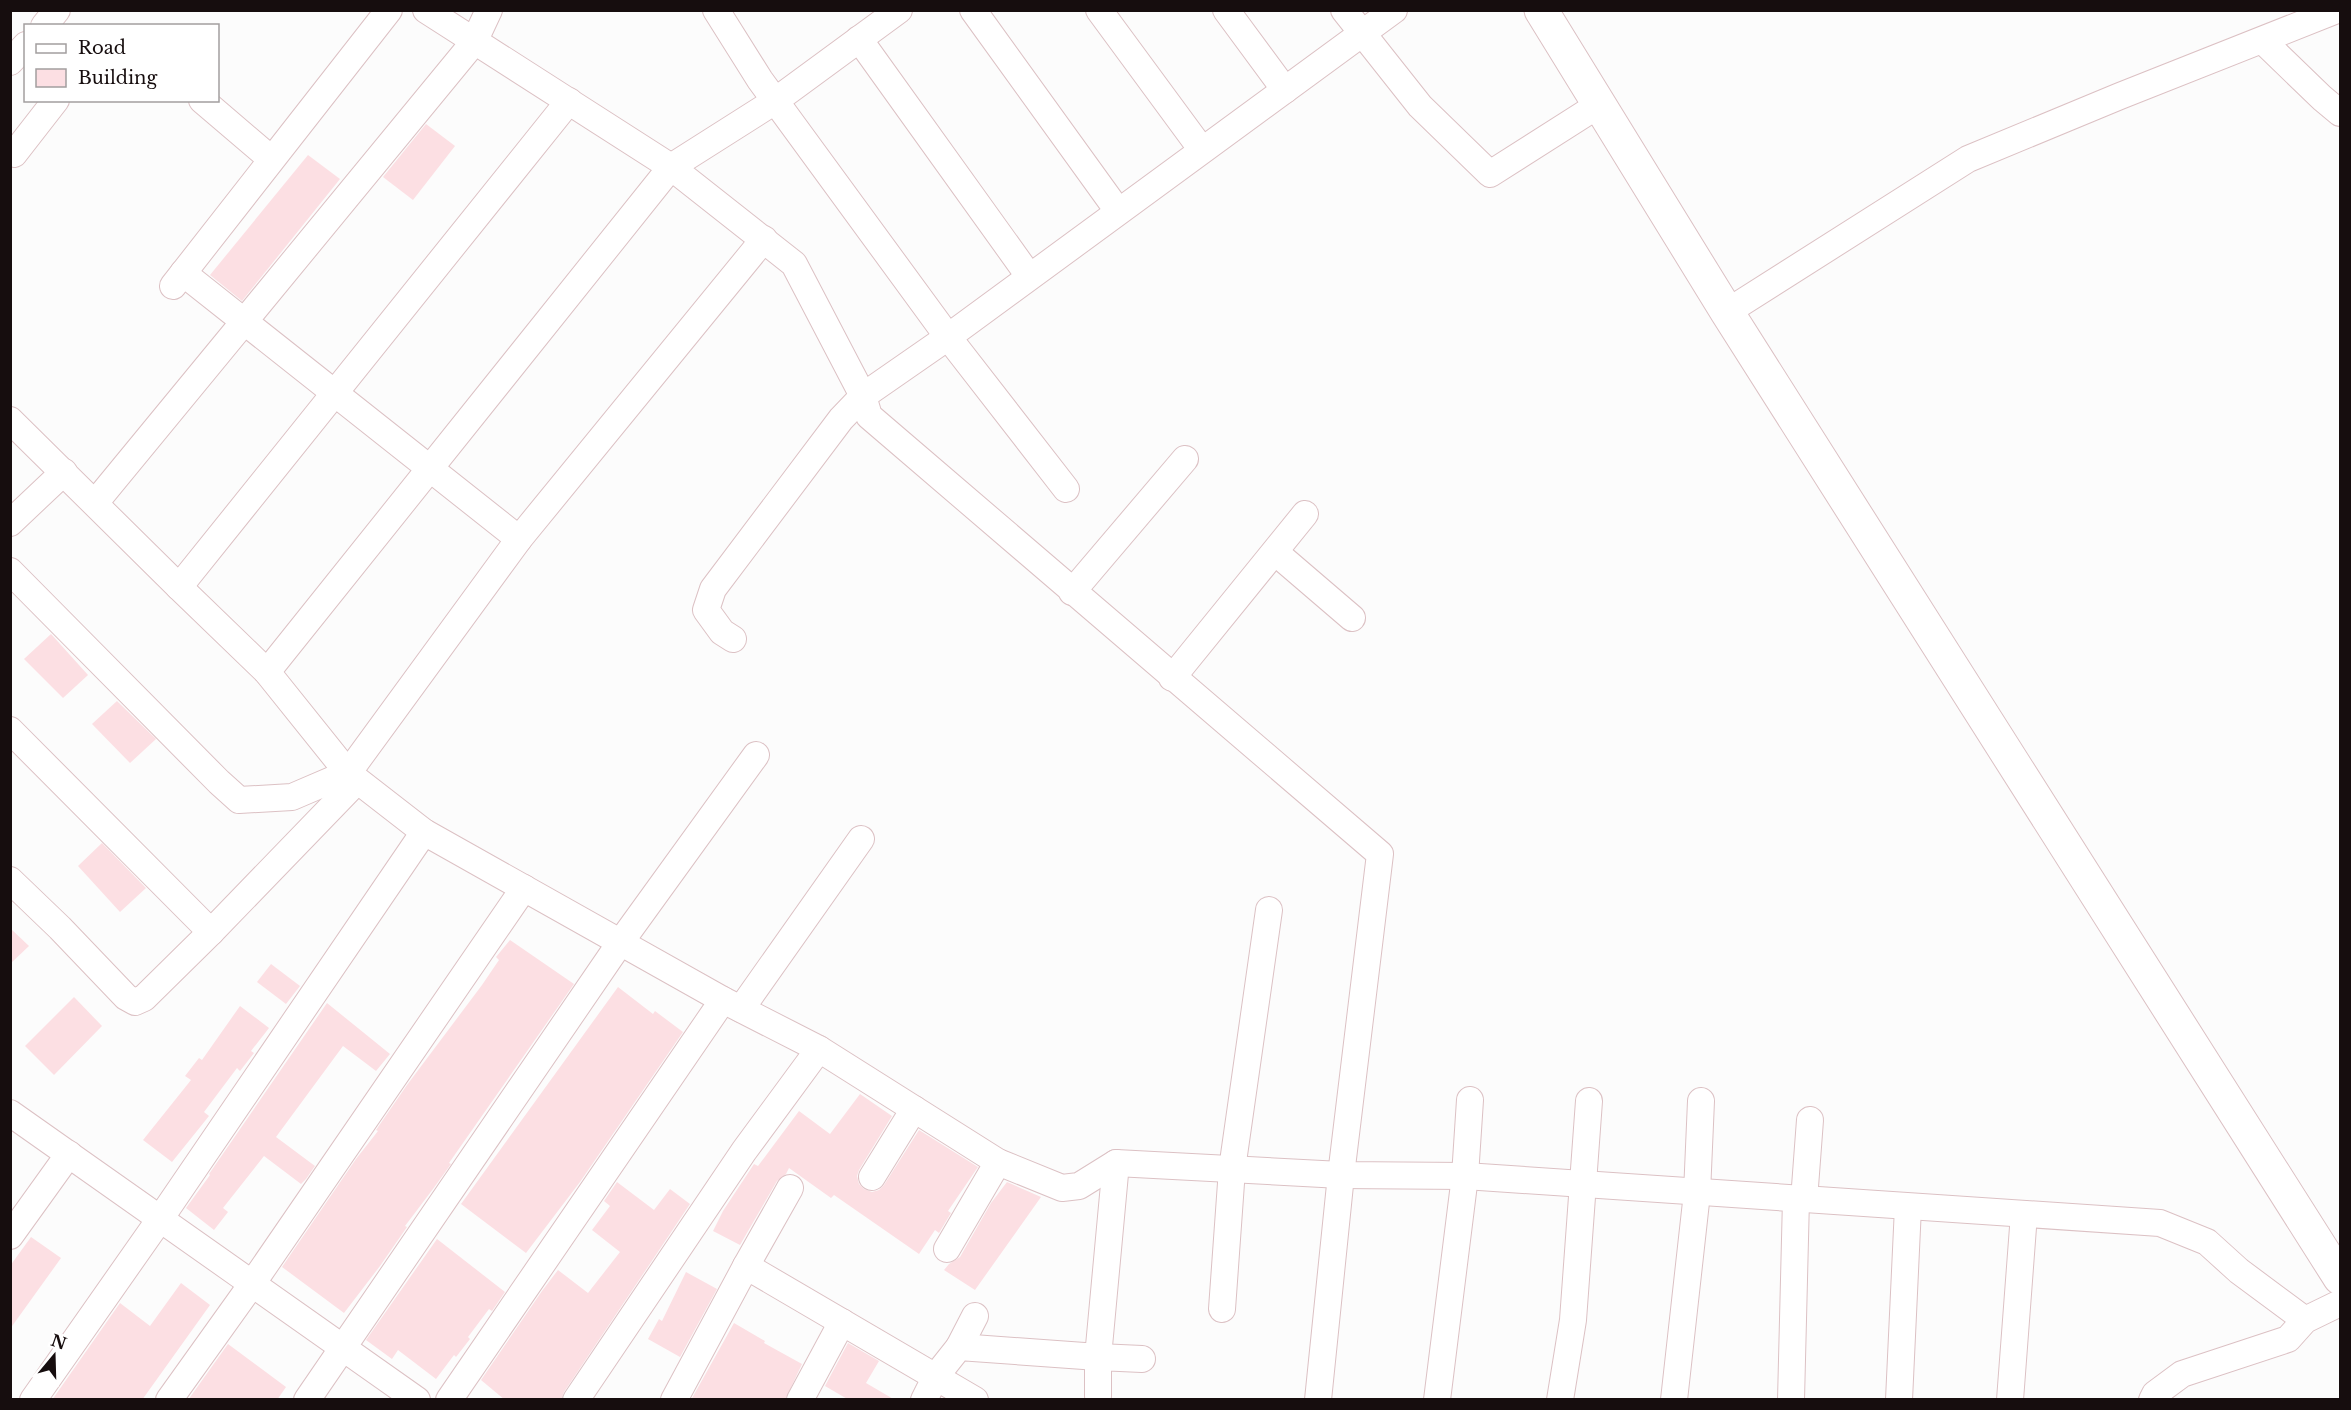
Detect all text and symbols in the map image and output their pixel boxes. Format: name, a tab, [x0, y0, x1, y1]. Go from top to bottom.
legend	[24, 24, 219, 102]
text: Road	[78, 37, 126, 59]
text: Building	[78, 67, 157, 89]
north arrow	[24, 1326, 84, 1386]
text: N	[49, 1330, 69, 1354]

